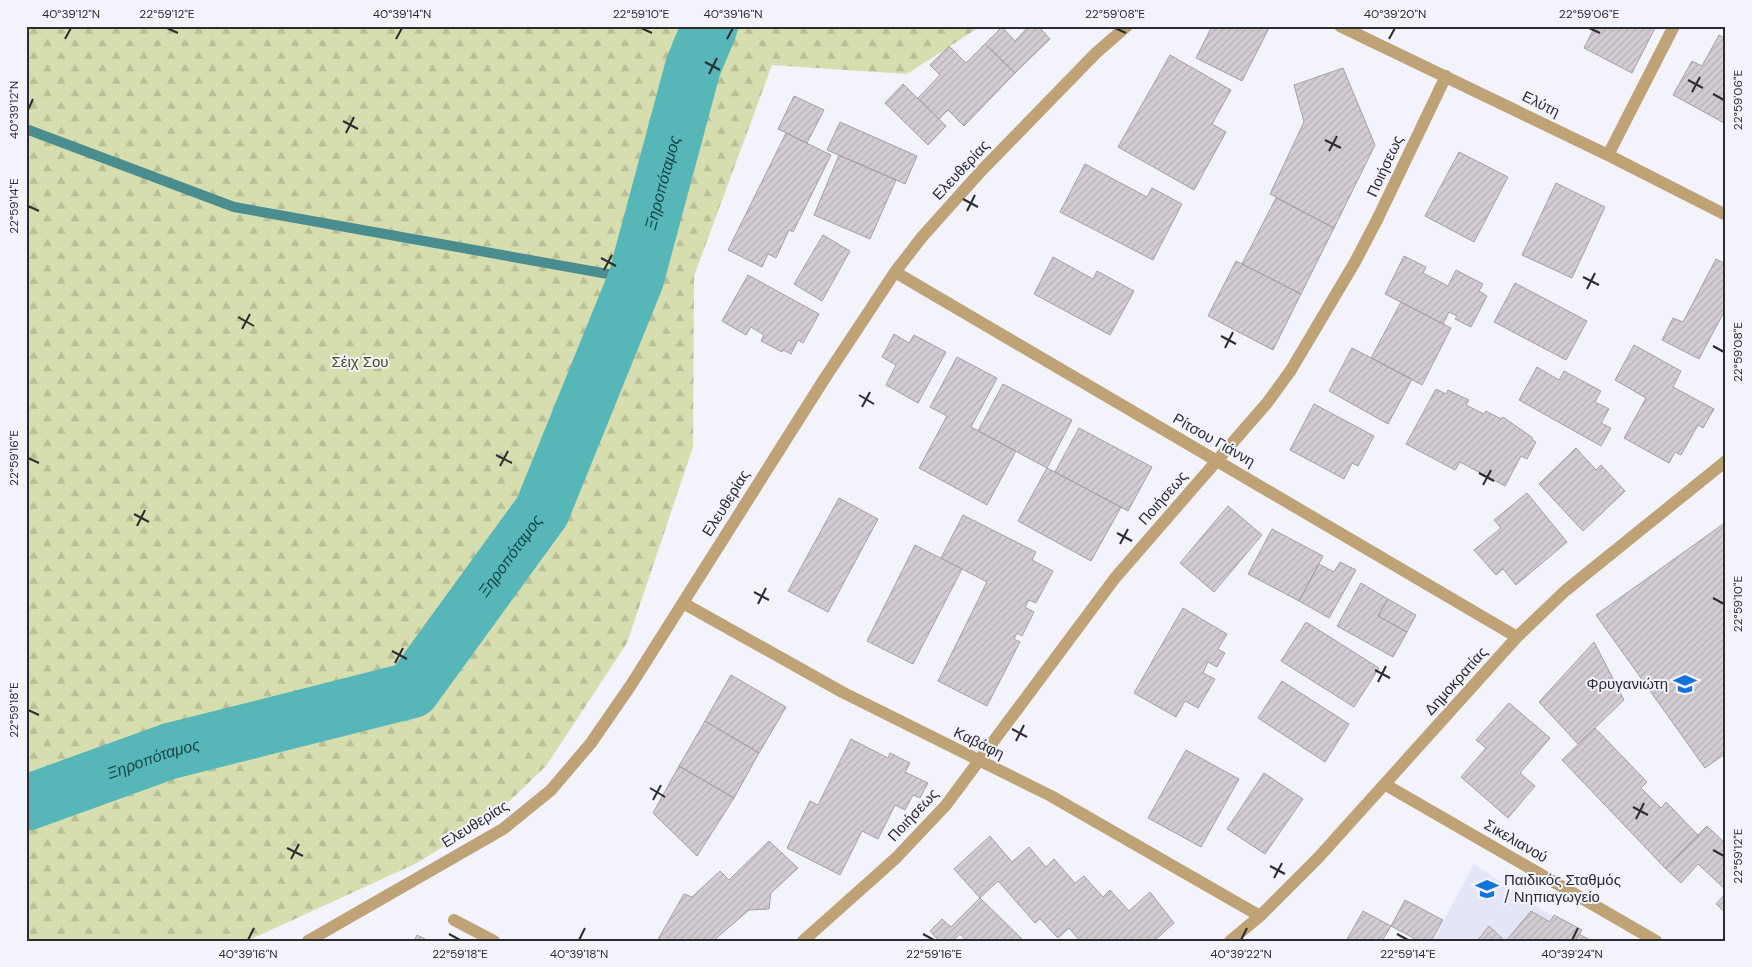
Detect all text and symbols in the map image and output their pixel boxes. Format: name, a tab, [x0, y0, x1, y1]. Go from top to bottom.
text: 40°39'12"N	[42, 6, 100, 22]
text: 22°59'12"E	[139, 6, 195, 22]
text: 40°39'14"N	[373, 6, 431, 22]
text: 22°59'10"E	[613, 6, 670, 22]
text: 40°39'16"N	[704, 6, 762, 22]
text: 22°59'08"E	[1085, 6, 1145, 22]
text: 40°39'20"N	[1364, 6, 1426, 22]
text: 22°59'06"E	[1559, 6, 1619, 22]
text: 22°59'06"E	[1730, 70, 1746, 130]
text: 40°39'12"N	[6, 81, 22, 139]
street label: Ελύτη	[1519, 86, 1563, 122]
street label: Ποιήσεως	[1362, 132, 1408, 200]
water label: Ξηροπόταμος	[639, 133, 685, 233]
street label: Ελευθερίας	[928, 136, 994, 204]
text: 22°59'14"E	[6, 178, 22, 234]
text: 22°59'08"E	[1730, 322, 1746, 382]
park label: Σέιχ Σου	[332, 352, 388, 372]
street label: Ρίτσου Γιάννη	[1169, 408, 1259, 472]
text: 22°59'16"E	[6, 430, 22, 486]
street label: Ελευθερίας	[698, 466, 754, 540]
street label: Ποιήσεως	[1134, 467, 1192, 529]
water label: Ξηροπόταμος	[473, 510, 547, 602]
text: 22°59'10"E	[1730, 575, 1746, 632]
street label: Δημοκρατίας	[1420, 643, 1492, 719]
school or university icon: Φρυγανιώτη	[1672, 671, 1698, 697]
place label: Φρυγανιώτη	[1587, 674, 1668, 694]
text: 22°59'18"E	[6, 682, 22, 738]
street label: Καβάφη	[950, 722, 1008, 764]
water label: Ξηροπόταμος	[103, 734, 202, 784]
street label: Ποιήσεως	[883, 784, 943, 846]
street label: Ελευθερίας	[438, 796, 512, 852]
street label: Σικελιανού	[1481, 815, 1551, 867]
text: 22°59'12"E	[1730, 828, 1746, 884]
place label: Παιδικός Σταθμός / Νηπιαγωγείο	[1504, 870, 1621, 907]
school or university icon: Παιδικός Σταθμός / Νηπιαγωγείο	[1474, 876, 1500, 902]
text: 40°39'16"N	[219, 946, 277, 962]
text: 22°59'18"E	[432, 946, 488, 962]
text: 40°39'18"N	[550, 946, 608, 962]
text: 22°59'16"E	[906, 946, 962, 962]
text: 40°39'22"N	[1210, 946, 1272, 962]
text: 22°59'14"E	[1380, 946, 1436, 962]
text: 40°39'24"N	[1541, 946, 1603, 962]

